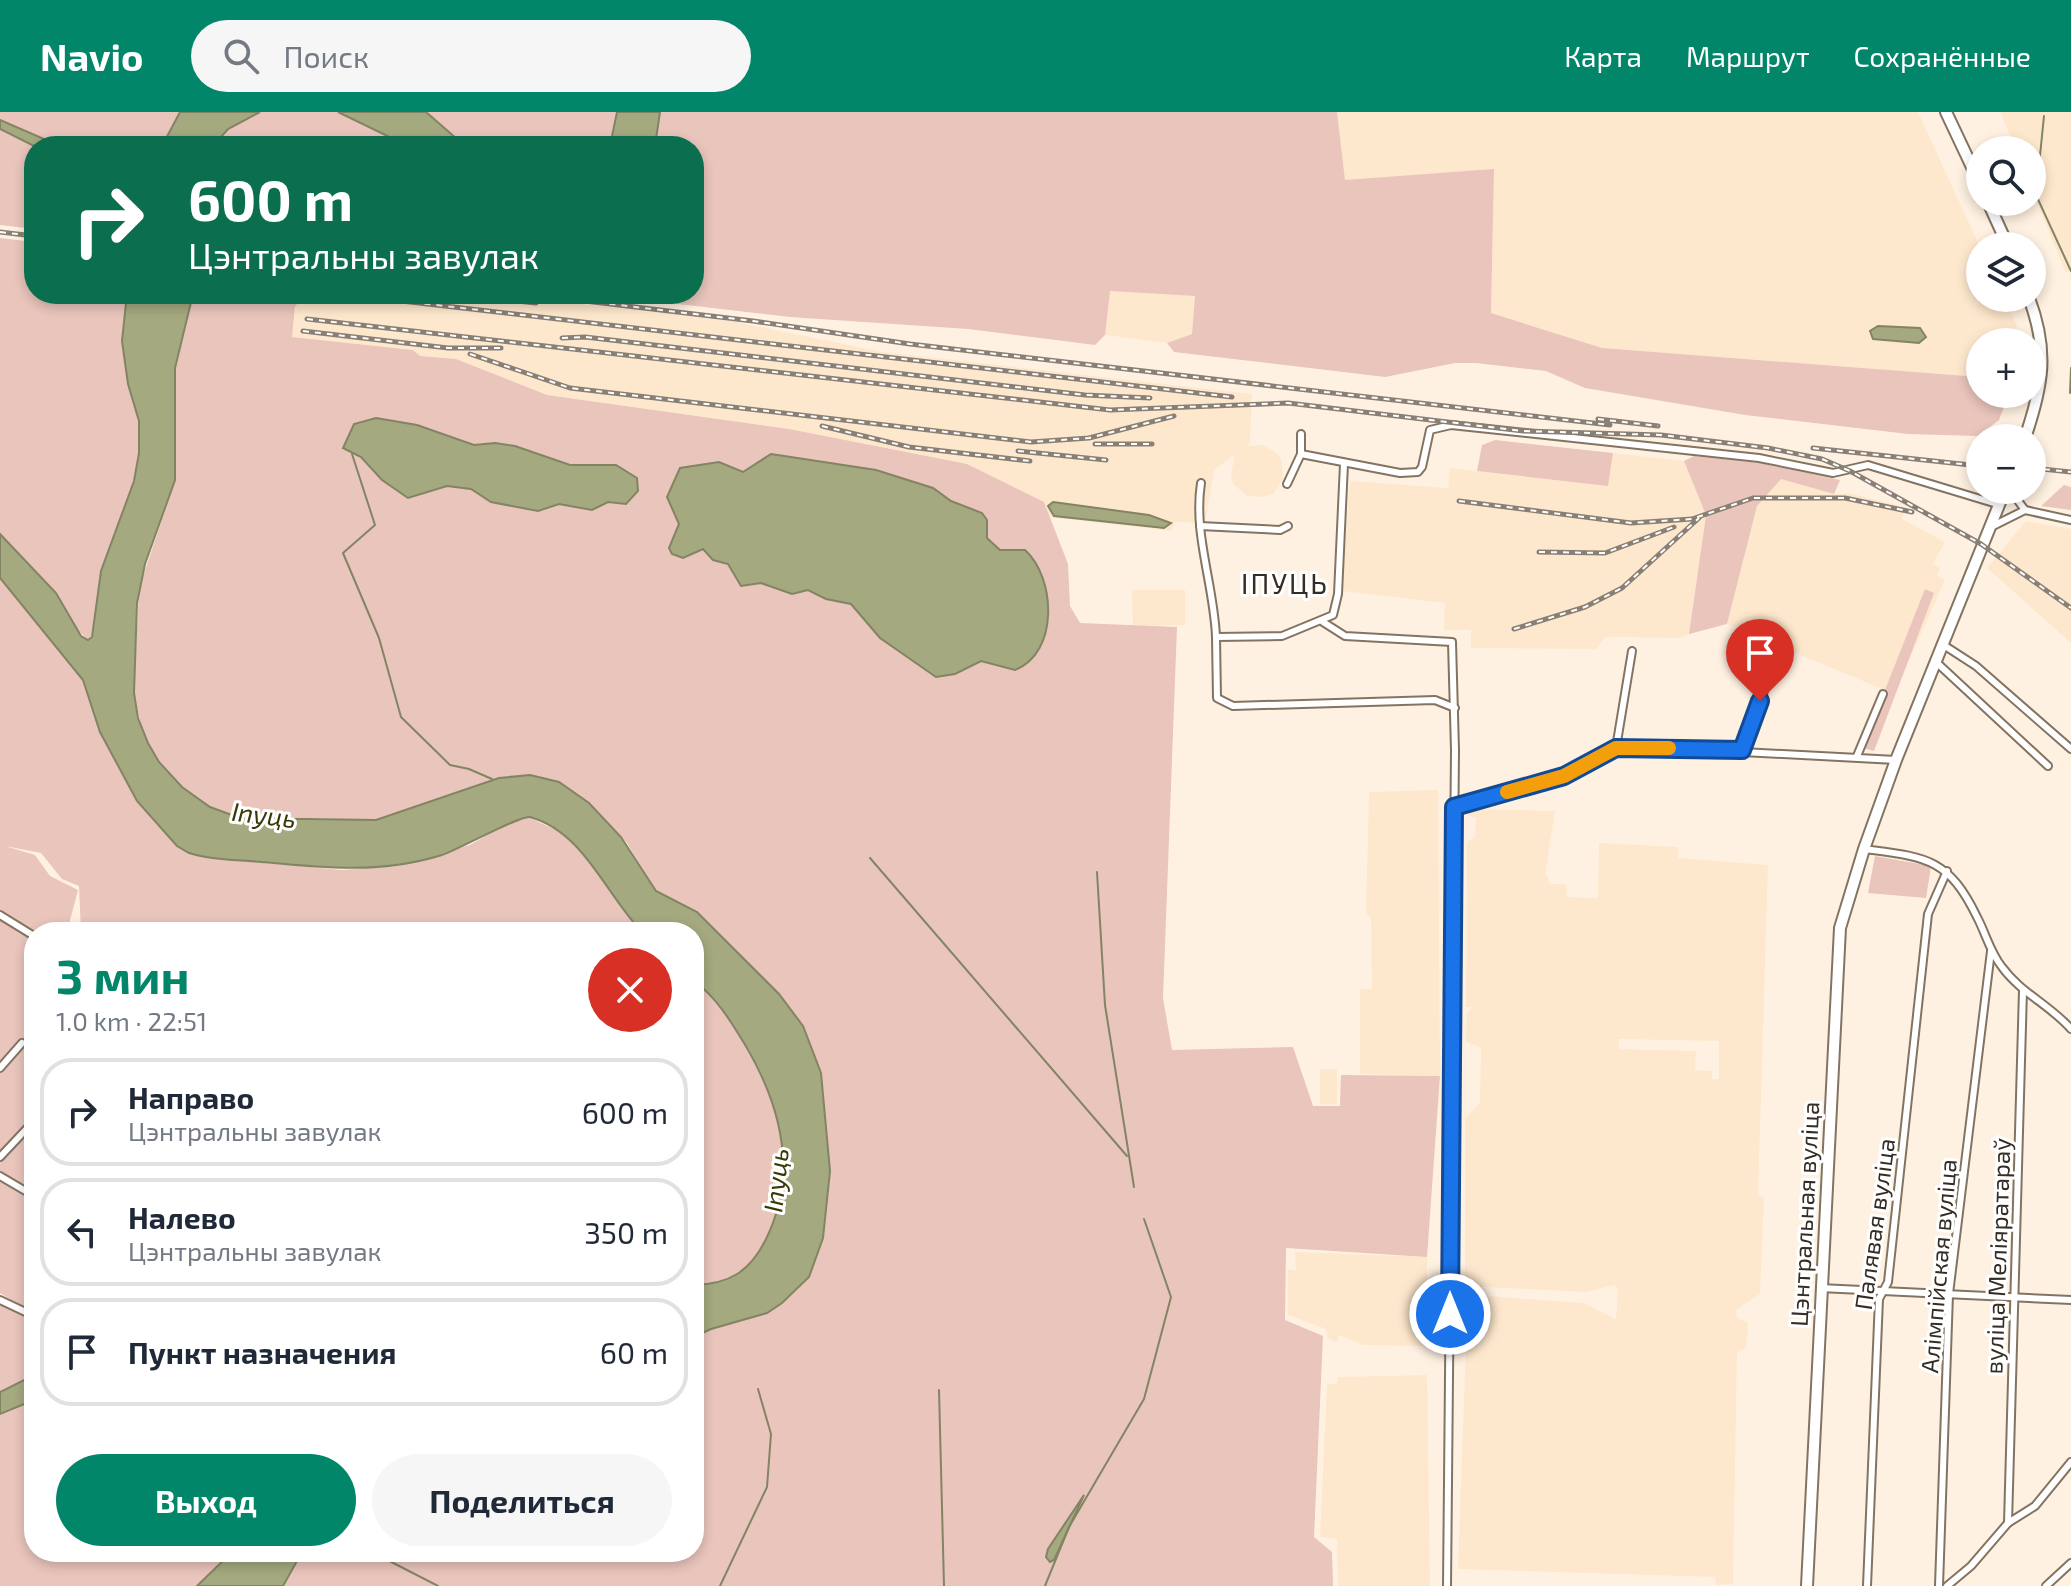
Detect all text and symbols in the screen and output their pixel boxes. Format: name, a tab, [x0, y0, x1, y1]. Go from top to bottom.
search box	[191, 20, 751, 92]
text: Navio	[40, 33, 143, 79]
icon: search	[219, 34, 263, 78]
text: Поиск	[283, 38, 369, 74]
text: Карта	[1564, 39, 1642, 73]
text: Маршрут	[1686, 39, 1810, 73]
text: Сохранённые	[1854, 39, 2031, 73]
map controls	[1966, 136, 2046, 504]
button: search	[1966, 136, 2046, 216]
text: 600 m	[188, 165, 353, 232]
icon: right	[56, 168, 160, 272]
button: layers	[1966, 232, 2046, 312]
text: Цэнтральны завулак	[188, 233, 539, 276]
button: +	[1966, 328, 2046, 408]
button: −	[1966, 424, 2046, 504]
district label: ІПУЦЬ	[1241, 566, 1329, 600]
pin	[1726, 619, 1794, 701]
icon: arrive	[1738, 631, 1782, 675]
water label: Іпуць	[230, 795, 298, 833]
text: 3 мин	[56, 946, 190, 1004]
button: close	[588, 948, 672, 1032]
text: 1.0 km · 22:51	[56, 1005, 207, 1036]
text: Направо	[128, 1079, 254, 1115]
icon: right	[60, 1090, 104, 1134]
text: 600 m	[582, 1094, 668, 1130]
street label: Цэнтральная вуліца	[1784, 1101, 1825, 1327]
text: Цэнтральны завулак	[128, 1115, 382, 1146]
street label: Палявая вуліца	[1848, 1136, 1901, 1312]
street label: вуліца Меліяратараў	[1978, 1137, 2017, 1375]
water label: Іпуць	[756, 1146, 794, 1214]
street label: Алімпійская вуліца	[1914, 1158, 1963, 1374]
text: Налево	[128, 1199, 236, 1235]
icon: left	[60, 1210, 104, 1254]
text: 350 m	[584, 1214, 668, 1250]
text: Цэнтральны завулак	[128, 1235, 382, 1266]
position arrow	[1408, 1272, 1492, 1356]
icon: arrive	[60, 1330, 104, 1374]
text: Пункт назначения	[128, 1334, 396, 1370]
text: 60 m	[600, 1334, 668, 1370]
button: Выход	[56, 1454, 356, 1546]
button: Поделиться	[372, 1454, 672, 1546]

